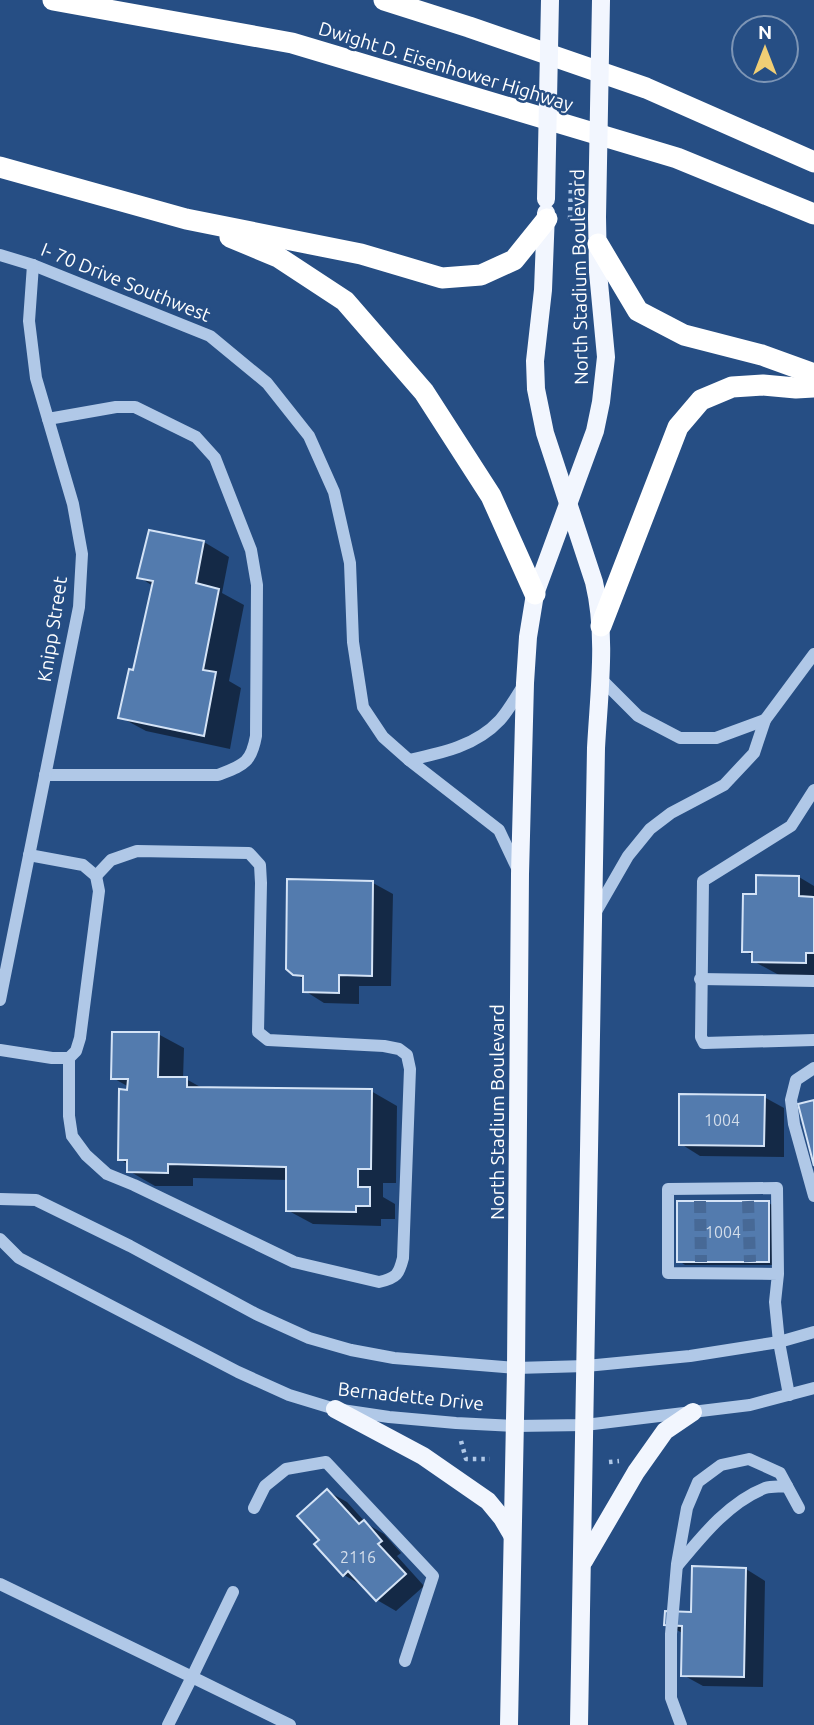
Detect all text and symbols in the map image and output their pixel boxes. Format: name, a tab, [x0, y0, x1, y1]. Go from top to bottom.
north arrow	[730, 14, 800, 84]
street label: Dwight D. Eisenhower Highway	[316, 17, 576, 115]
text: N	[758, 21, 772, 43]
street label: North Stadium Boulevard	[566, 169, 592, 385]
street label: I- 70 Drive Southwest	[38, 238, 214, 326]
street label: Knipp Street	[33, 574, 71, 683]
street label: North Stadium Boulevard	[486, 1004, 508, 1220]
house number: 1004	[704, 1111, 740, 1129]
house number: 1004	[705, 1223, 741, 1241]
street label: Bernadette Drive	[337, 1377, 485, 1415]
house number: 2116	[340, 1548, 376, 1566]

